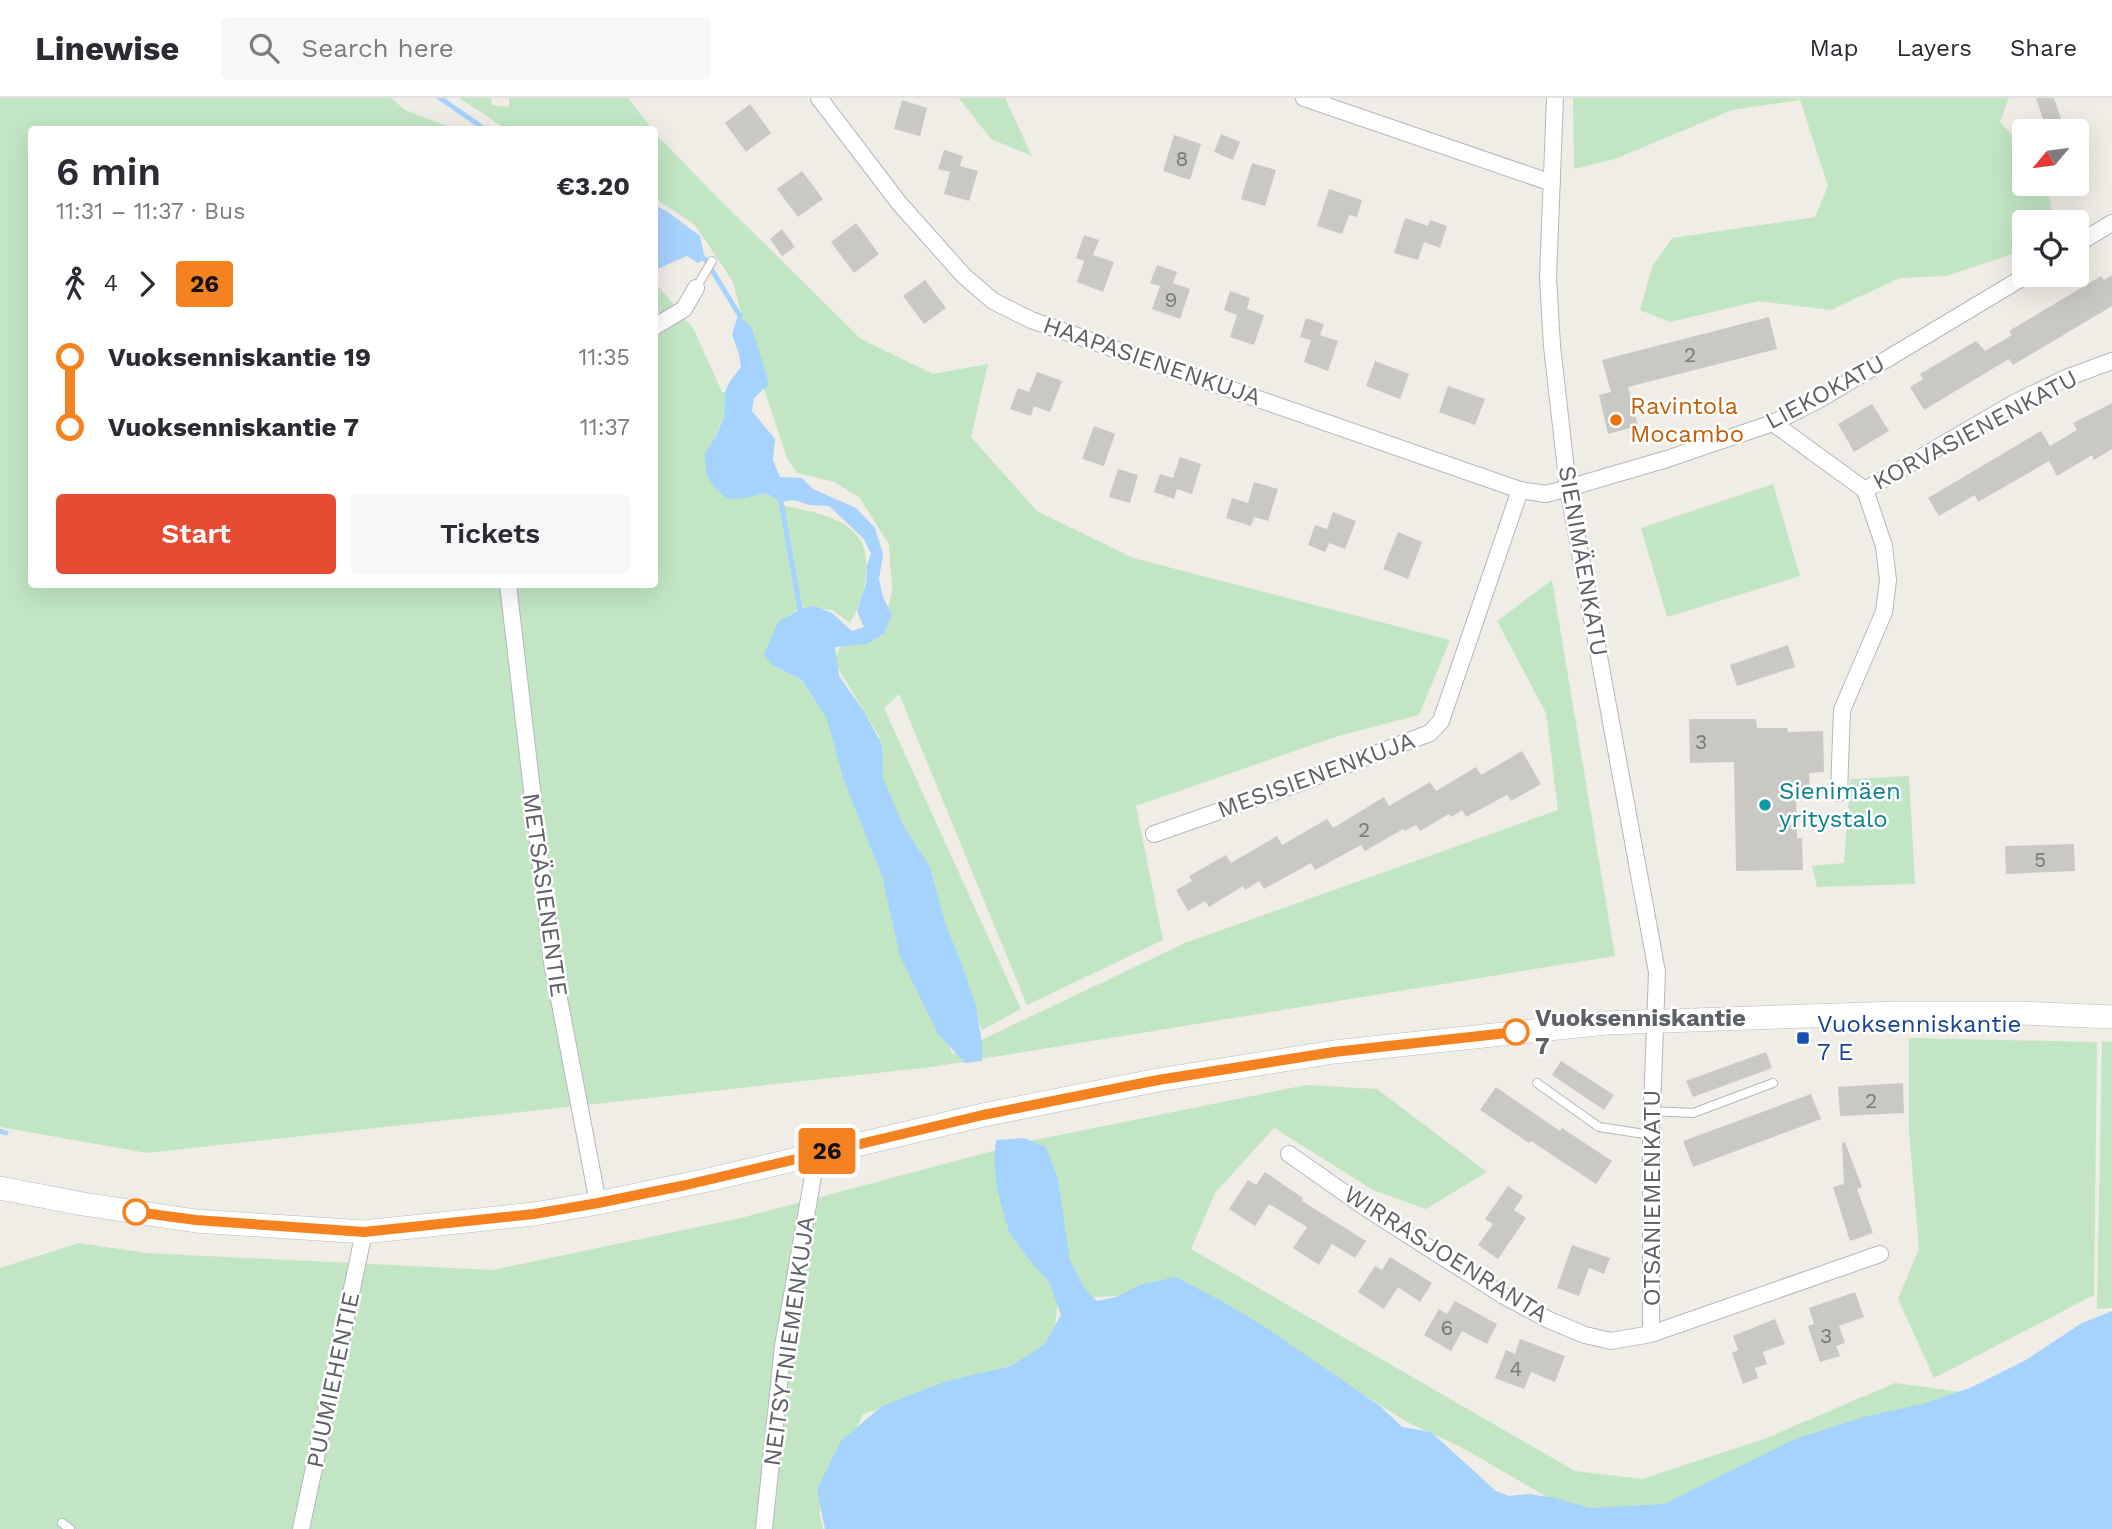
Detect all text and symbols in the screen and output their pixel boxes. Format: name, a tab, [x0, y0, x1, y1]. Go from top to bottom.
search box	[221, 17, 711, 80]
text: Linewise	[35, 29, 179, 68]
icon: search	[245, 29, 283, 67]
text: Search here	[301, 33, 454, 63]
text: Map	[1810, 34, 1858, 62]
text: Layers	[1896, 34, 1972, 62]
text: Share	[2010, 34, 2077, 62]
north arrow	[2012, 119, 2090, 196]
map controls	[2012, 119, 2089, 287]
house number: 8	[1176, 146, 1188, 171]
text: 6 min	[56, 150, 161, 194]
text: €3.20	[557, 171, 630, 201]
text: 11:31 – 11:37 · Bus	[56, 198, 245, 225]
button: locate	[2012, 210, 2089, 287]
icon: walk	[56, 265, 94, 303]
icon: forward	[128, 265, 166, 303]
text: 4	[104, 270, 118, 297]
text: 26	[190, 270, 219, 298]
house number: 9	[1165, 287, 1177, 312]
street label: HAAPASIENENKUJA	[1039, 311, 1265, 411]
text: Vuoksenniskantie 19	[108, 342, 371, 372]
house number: 2	[1684, 342, 1696, 367]
text: 11:35	[578, 344, 630, 371]
street label: LIEKOKATU	[1761, 349, 1889, 435]
street label: KORVASIENENKATU	[1868, 364, 2082, 496]
place label: Ravintola Mocambo	[1630, 392, 1744, 448]
text: Vuoksenniskantie 7	[108, 412, 359, 442]
marker: Ravintola Mocambo	[1608, 412, 1624, 428]
text: 11:37	[580, 414, 630, 441]
street label: SIENIMÄENKATU	[1552, 464, 1614, 658]
button: Start	[56, 494, 336, 574]
button: Tickets	[350, 494, 630, 574]
street label: MESISIENENKUJA	[1213, 726, 1419, 824]
house number: 3	[1695, 729, 1707, 754]
place label: Sienimäen yritystalo	[1779, 777, 1901, 833]
street label: METSÄSIENENTIE	[517, 791, 573, 999]
marker: Sienimäen yritystalo	[1757, 797, 1773, 813]
house number: 2	[1358, 817, 1370, 842]
house number: 5	[2034, 847, 2046, 872]
place label: Vuoksenniskantie 7	[1535, 1004, 1746, 1060]
place label: Vuoksenniskantie 7 E	[1817, 1010, 2021, 1066]
marker: Vuoksenniskantie 7	[1503, 1019, 1529, 1045]
marker: Vuoksenniskantie 7 E	[1795, 1030, 1811, 1046]
house number: 2	[1865, 1088, 1877, 1113]
street label: OTSANIEMENKATU	[1638, 1090, 1666, 1306]
line badge: 26	[796, 1128, 858, 1174]
text: 26	[812, 1137, 842, 1165]
street label: WIRRASJOENRANTA	[1339, 1180, 1553, 1328]
unlabelled marker	[123, 1199, 149, 1225]
street label: NEITSYTNIEMENKUJA	[758, 1214, 820, 1468]
street label: PUUMIEHENTIE	[301, 1290, 365, 1470]
house number: 6	[1441, 1315, 1453, 1340]
house number: 3	[1820, 1323, 1832, 1348]
house number: 4	[1510, 1356, 1522, 1381]

